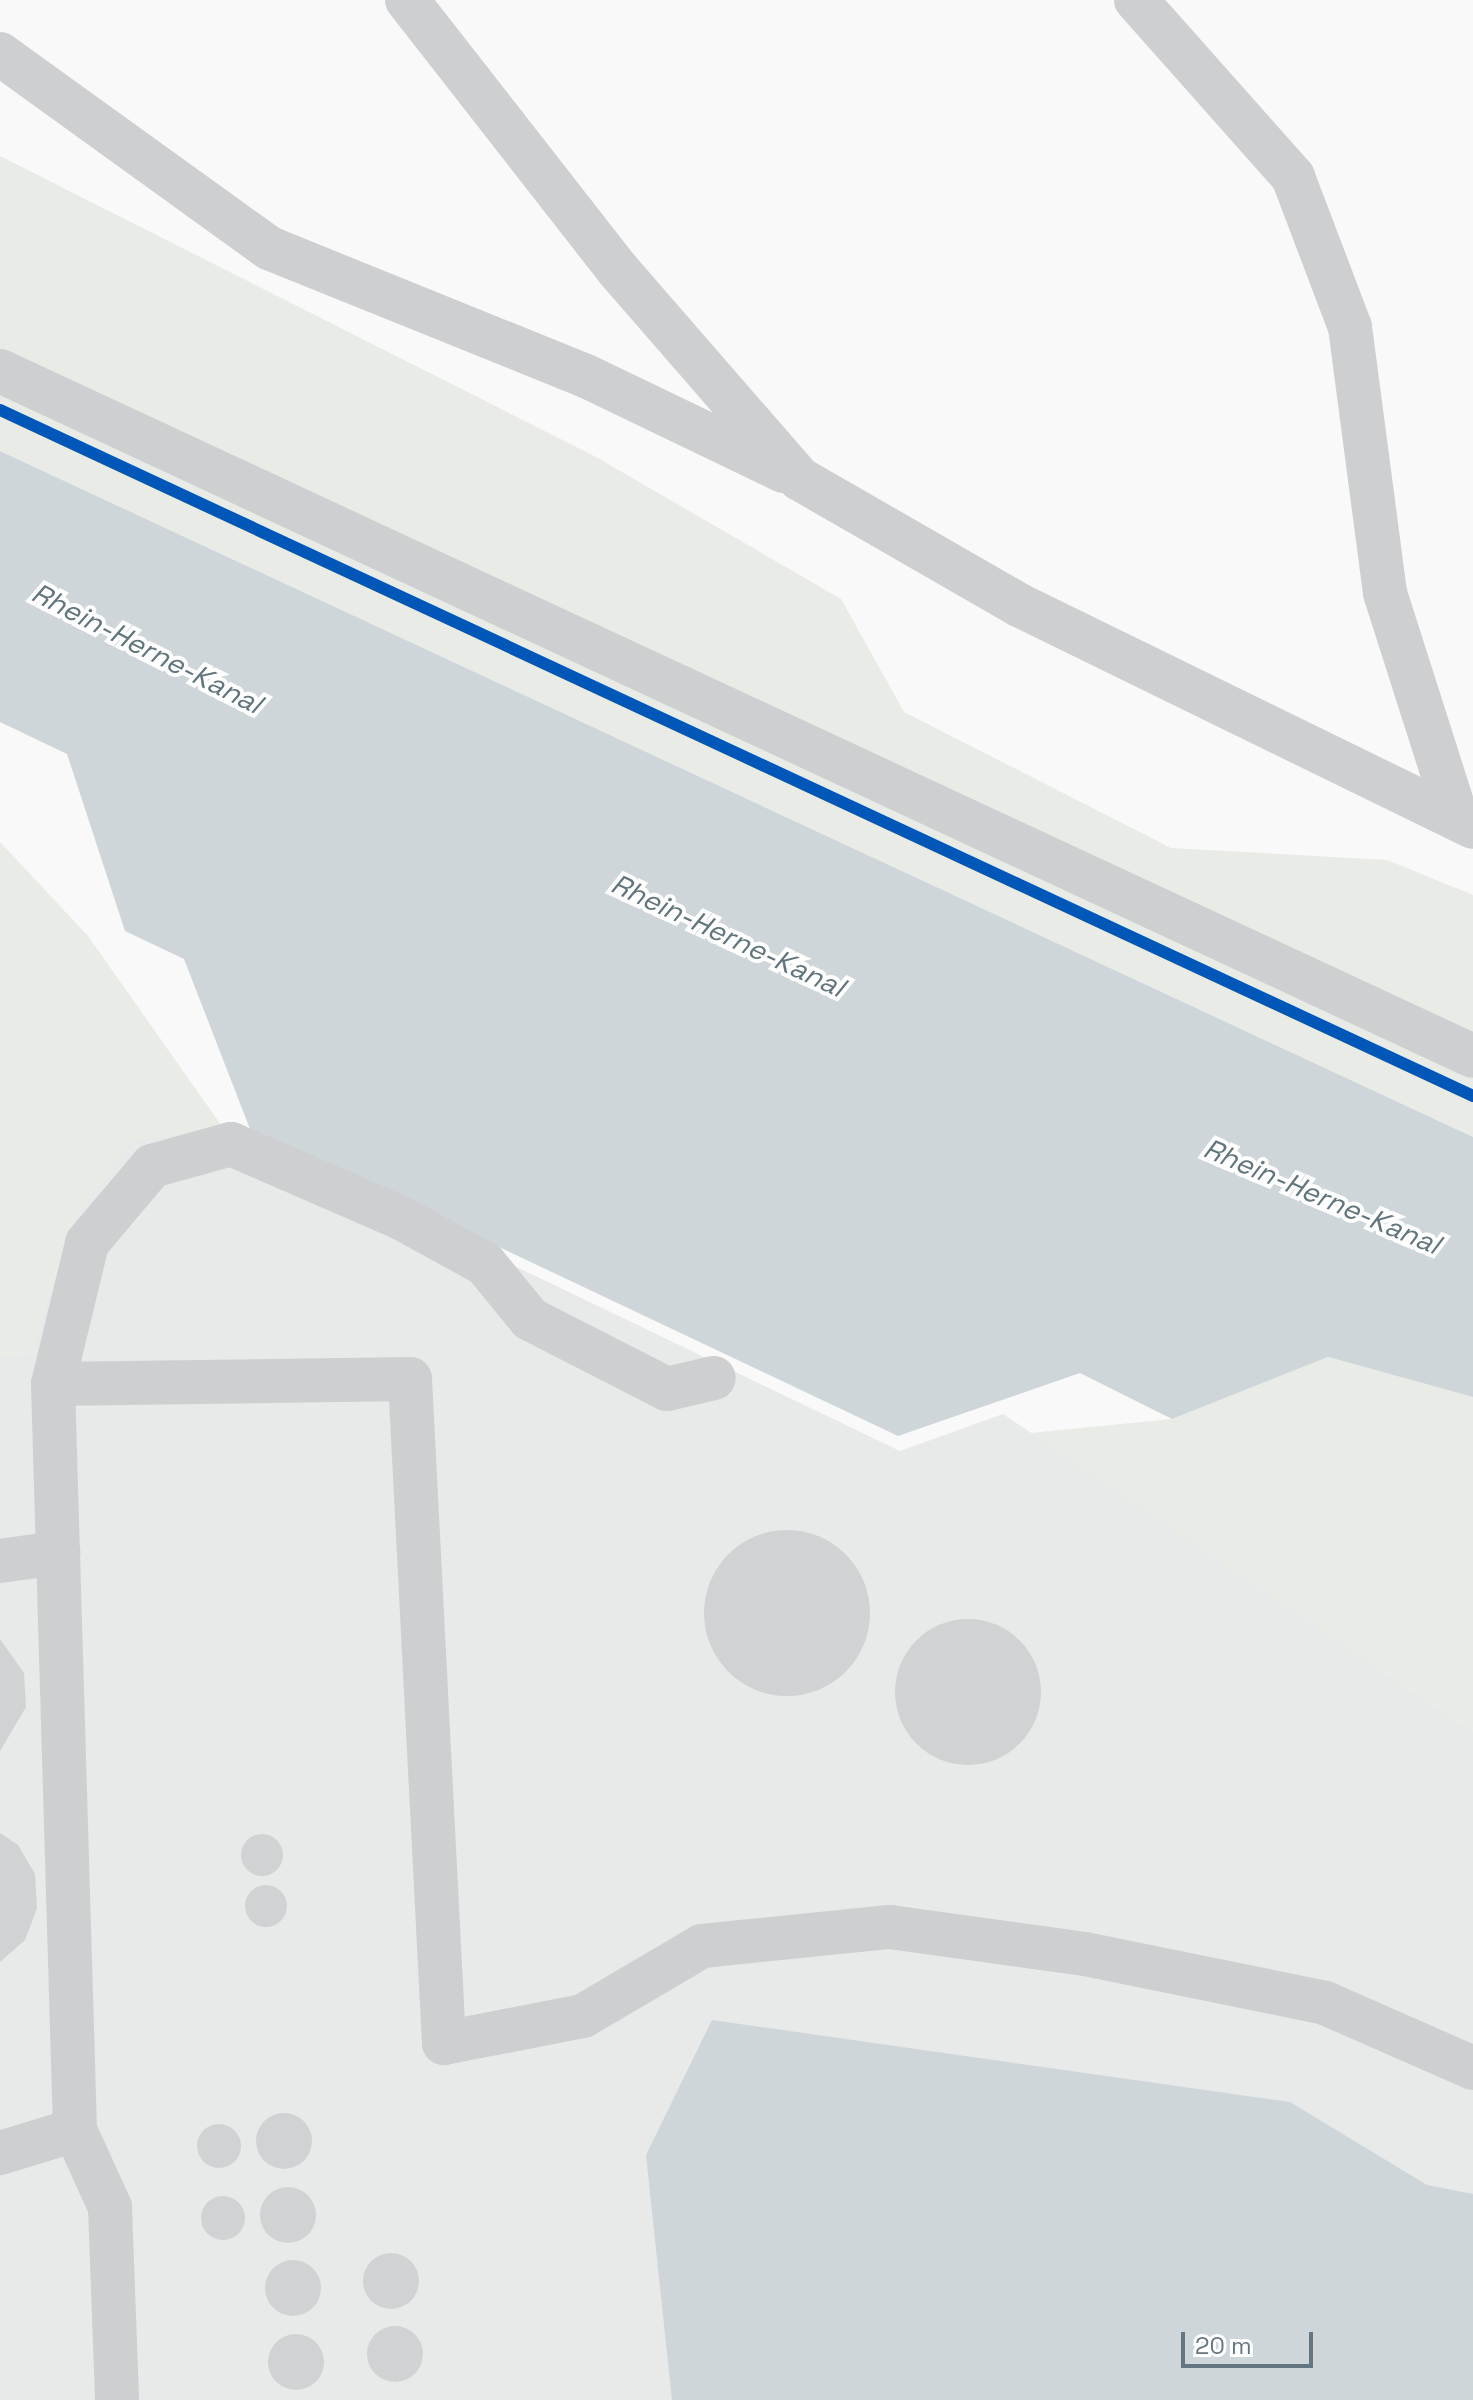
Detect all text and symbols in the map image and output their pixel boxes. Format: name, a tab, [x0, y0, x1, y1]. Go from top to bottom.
water label: Rhein-Herne-Kanal	[26, 575, 268, 721]
water label: Rhein-Herne-Kanal	[606, 866, 850, 1004]
water label: Rhein-Herne-Kanal	[1199, 1131, 1445, 1261]
scale bar	[1185, 2316, 1317, 2366]
text: 20 m	[1195, 2330, 1252, 2361]

